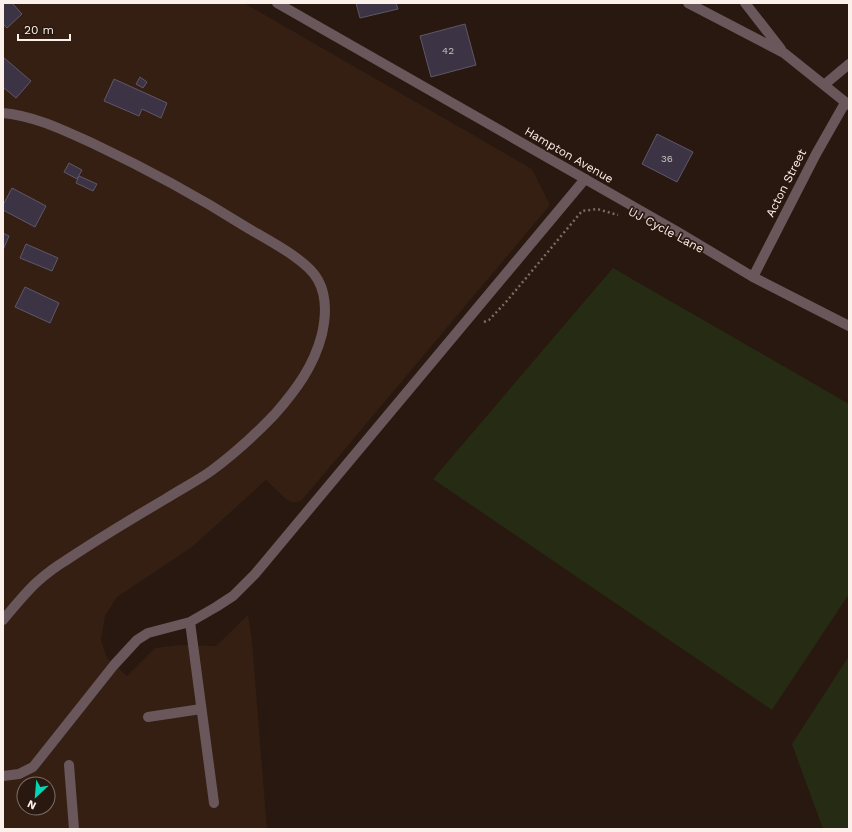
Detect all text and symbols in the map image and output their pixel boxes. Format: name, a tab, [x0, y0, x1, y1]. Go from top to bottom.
scale bar	[18, 16, 70, 42]
text: 20 m	[24, 23, 54, 37]
house number: 42	[442, 45, 454, 56]
street label: Hampton Avenue	[522, 124, 616, 186]
street label: Acton Street	[763, 147, 809, 219]
house number: 36	[661, 153, 673, 164]
street label: UJ Cycle Lane	[626, 204, 706, 256]
north arrow	[16, 776, 56, 816]
text: N	[25, 797, 38, 812]

